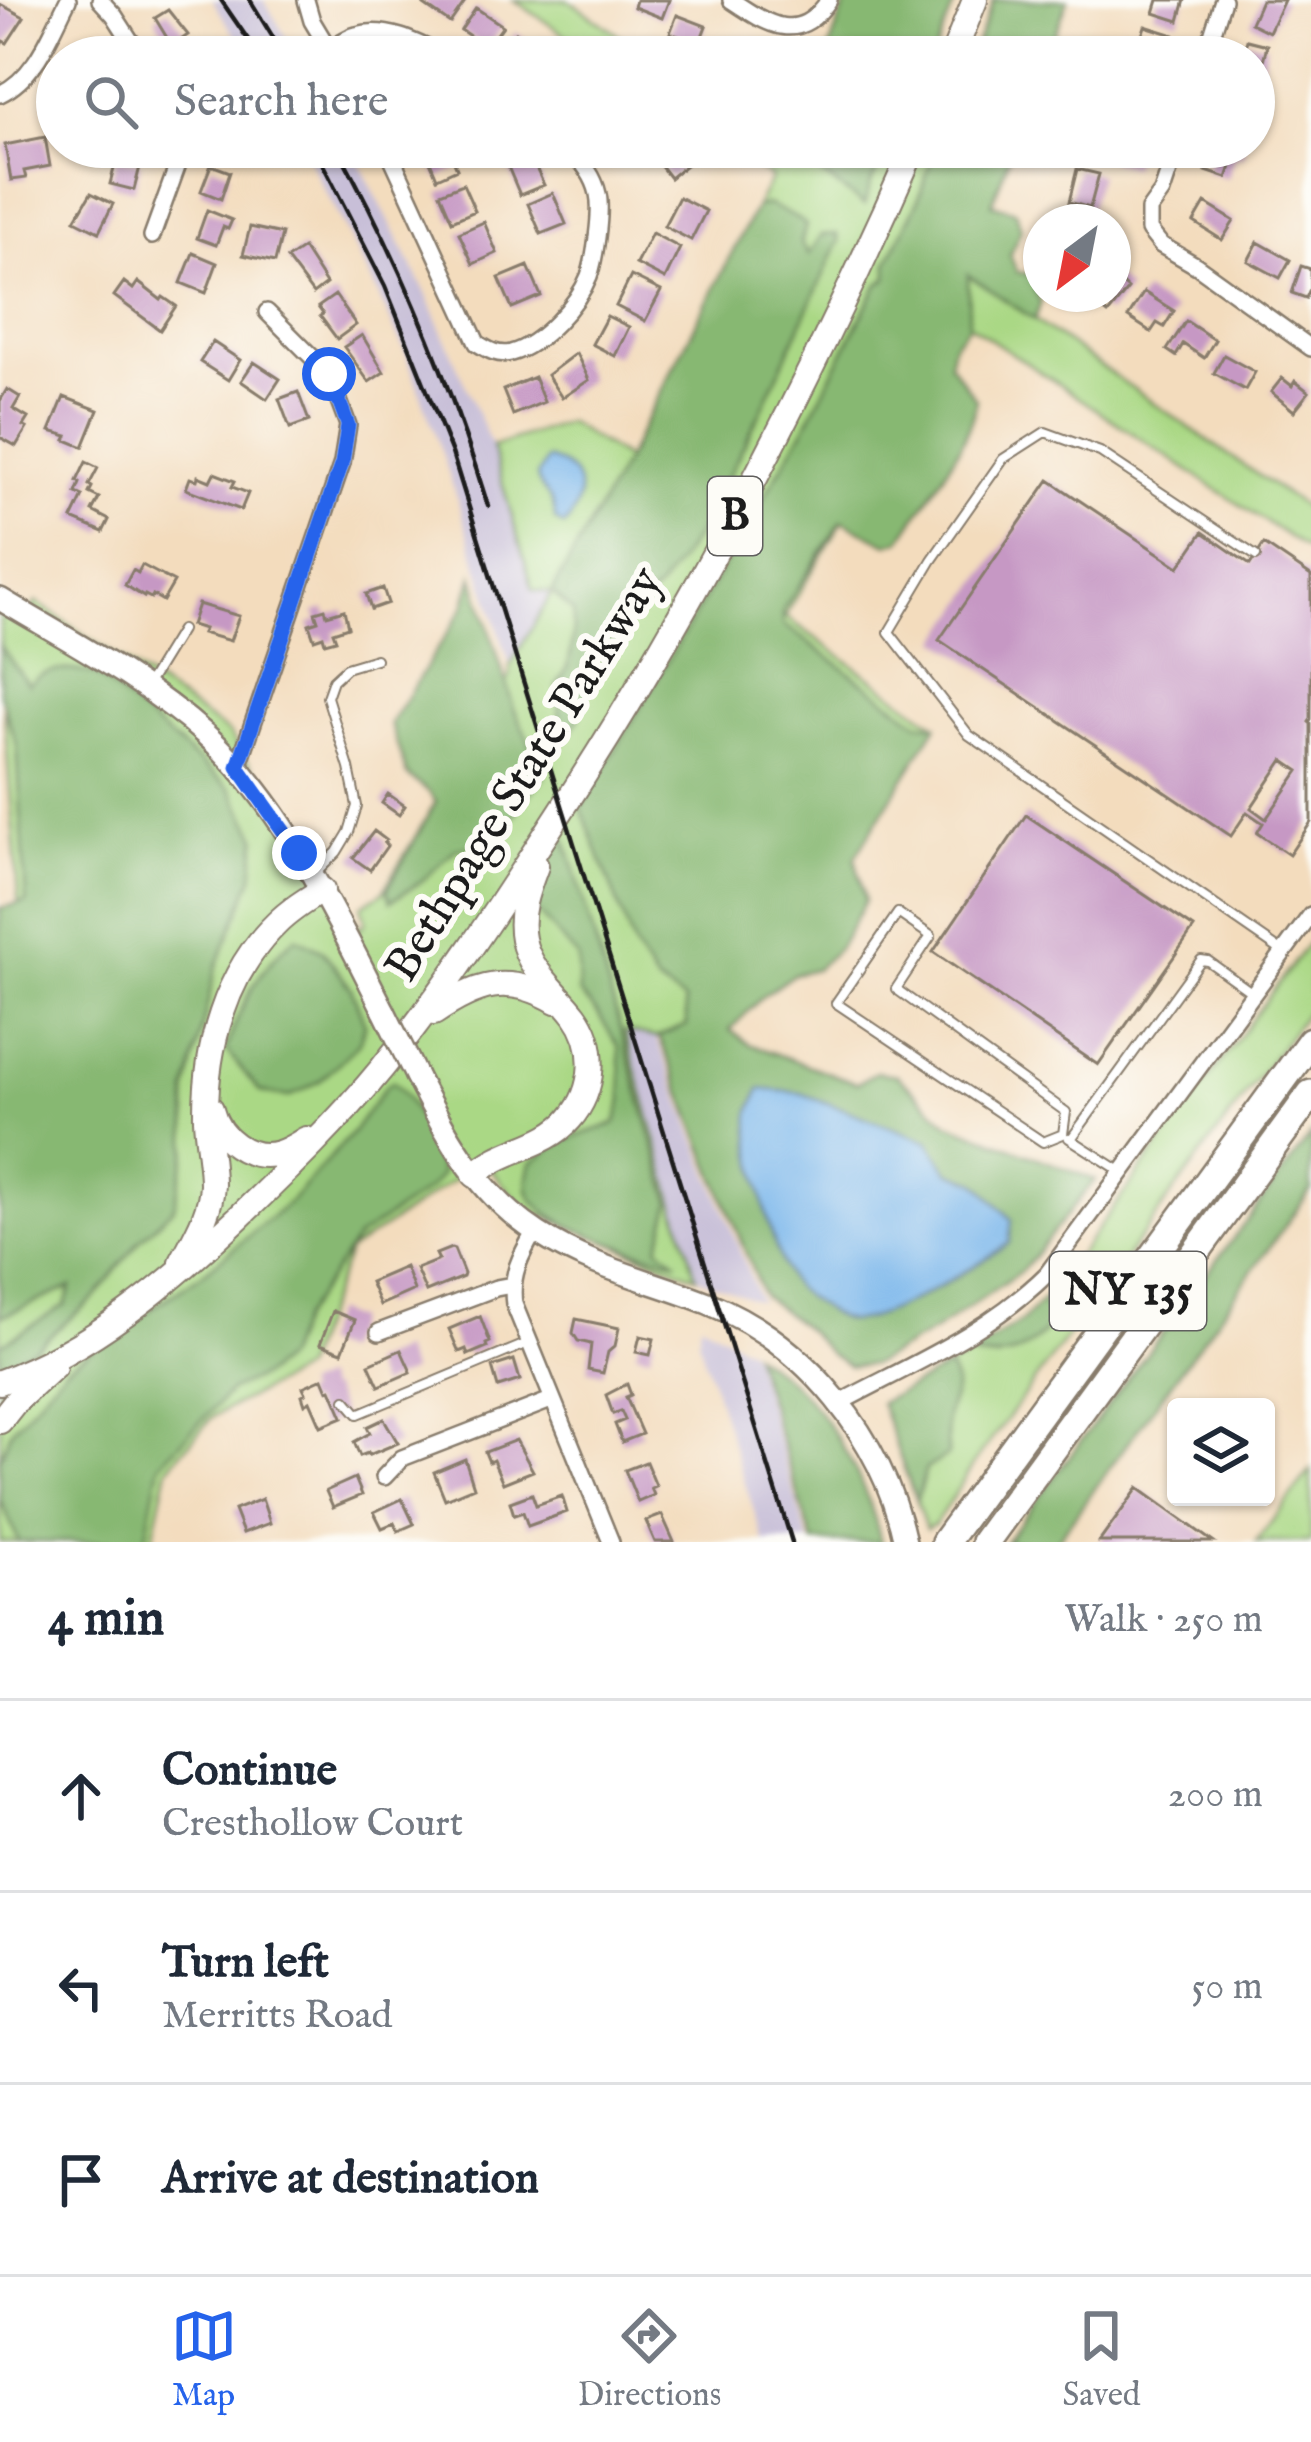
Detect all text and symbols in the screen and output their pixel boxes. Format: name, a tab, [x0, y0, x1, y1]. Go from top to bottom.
search box	[36, 36, 1275, 168]
icon: search	[78, 69, 144, 135]
text: Search here	[174, 74, 388, 131]
north arrow	[1023, 204, 1131, 312]
route start	[302, 347, 356, 401]
road number: B	[708, 477, 762, 555]
street label: Bethpage State Parkway	[373, 556, 677, 994]
route end	[272, 826, 326, 880]
road number: NY 135	[1050, 1252, 1206, 1330]
map controls	[1167, 1398, 1275, 1506]
button: layers	[1167, 1398, 1275, 1506]
text: 4 min	[48, 1588, 164, 1653]
text: Walk · 250 m	[1064, 1596, 1263, 1645]
text: Continue	[162, 1743, 337, 1800]
icon: ahead	[48, 1763, 114, 1829]
text: 200 m	[1168, 1771, 1263, 1820]
text: Cresthollow Court	[162, 1800, 463, 1849]
text: Turn left	[162, 1935, 329, 1992]
icon: left	[48, 1955, 114, 2021]
text: 50 m	[1191, 1963, 1263, 2012]
text: Merritts Road	[162, 1992, 392, 2041]
icon: arrive	[48, 2147, 114, 2213]
text: Arrive at destination	[162, 2151, 539, 2208]
tab: Map	[171, 2303, 237, 2417]
tab: Directions	[578, 2303, 721, 2417]
tab: Saved	[1062, 2303, 1140, 2417]

